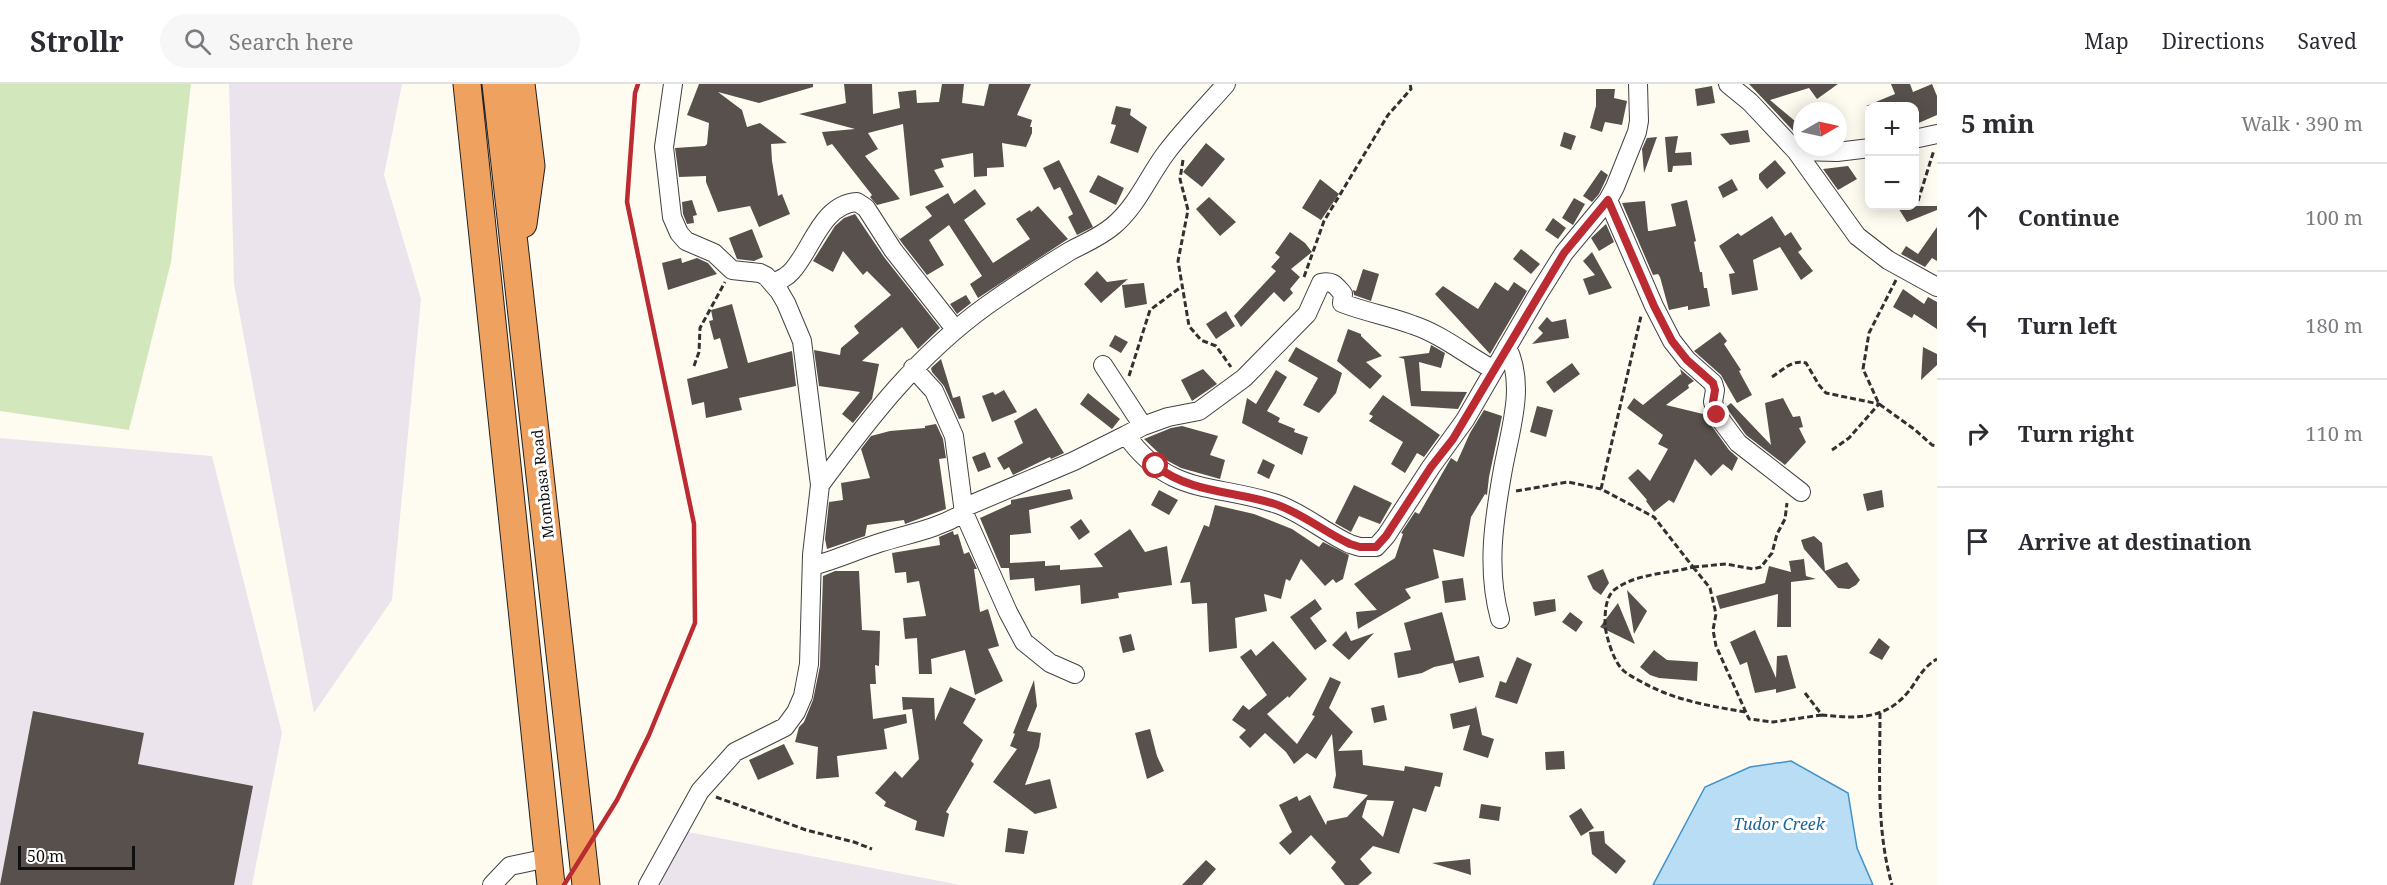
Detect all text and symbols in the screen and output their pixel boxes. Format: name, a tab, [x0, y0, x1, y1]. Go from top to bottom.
search box	[160, 14, 580, 68]
text: Strollr	[30, 22, 124, 60]
icon: search	[181, 25, 214, 58]
text: Search here	[229, 26, 354, 56]
text: Map	[2084, 27, 2129, 55]
text: Directions	[2162, 27, 2264, 55]
text: Saved	[2297, 27, 2357, 55]
north arrow	[1793, 102, 1847, 156]
map controls	[1865, 102, 1919, 210]
button: +	[1865, 102, 1919, 156]
text: 5 min	[1961, 105, 2035, 141]
text: Walk · 390 m	[2241, 110, 2363, 137]
button: −	[1865, 156, 1919, 210]
icon: ahead	[1961, 201, 1994, 234]
text: Continue	[2018, 202, 2120, 232]
text: 100 m	[2305, 204, 2363, 231]
icon: left	[1961, 309, 1994, 342]
text: Turn left	[2018, 310, 2117, 340]
text: 180 m	[2305, 312, 2363, 339]
route end	[1703, 401, 1729, 427]
icon: right	[1961, 417, 1994, 450]
text: Turn right	[2018, 418, 2134, 448]
text: 110 m	[2305, 420, 2363, 447]
street label: Mombasa Road	[526, 428, 558, 540]
route start	[1142, 452, 1168, 478]
icon: arrive	[1961, 525, 1994, 558]
text: Arrive at destination	[2018, 526, 2252, 556]
water label: Tudor Creek	[1733, 813, 1826, 835]
scale bar	[18, 843, 135, 870]
text: 50 m	[27, 845, 64, 867]

